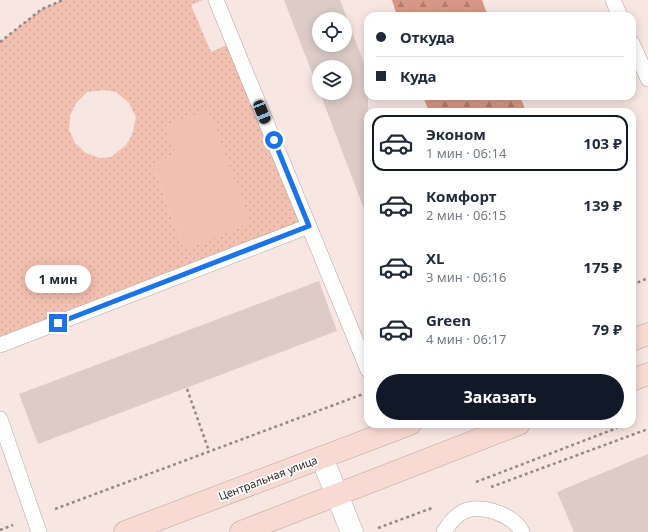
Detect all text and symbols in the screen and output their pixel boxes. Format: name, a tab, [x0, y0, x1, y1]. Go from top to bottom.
map controls	[312, 12, 352, 100]
button: locate	[312, 12, 352, 52]
text: Откуда	[400, 27, 455, 47]
button: layers	[312, 60, 352, 100]
text: Куда	[400, 66, 437, 86]
car	[252, 99, 272, 125]
text: Эконом	[426, 124, 486, 144]
icon: car	[378, 125, 414, 161]
route start	[265, 131, 283, 149]
text: 103 ₽	[583, 133, 622, 153]
text: 1 мин · 06:14	[426, 144, 506, 162]
text: Комфорт	[426, 186, 496, 206]
icon: car	[378, 187, 414, 223]
text: 139 ₽	[583, 195, 622, 215]
text: 2 мин · 06:15	[426, 206, 506, 224]
text: XL	[426, 248, 444, 268]
icon: car	[378, 249, 414, 285]
text: 175 ₽	[583, 257, 622, 277]
callout: 1 мин	[25, 265, 91, 293]
text: 3 мин · 06:16	[426, 268, 506, 286]
text: 1 мин	[39, 270, 78, 288]
text: Green	[426, 310, 471, 330]
icon: car	[378, 311, 414, 347]
route end	[49, 314, 67, 332]
text: 79 ₽	[592, 319, 622, 339]
text: 4 мин · 06:17	[426, 330, 506, 348]
button: Заказать	[376, 374, 624, 420]
street label: Центральная улица	[216, 452, 319, 503]

